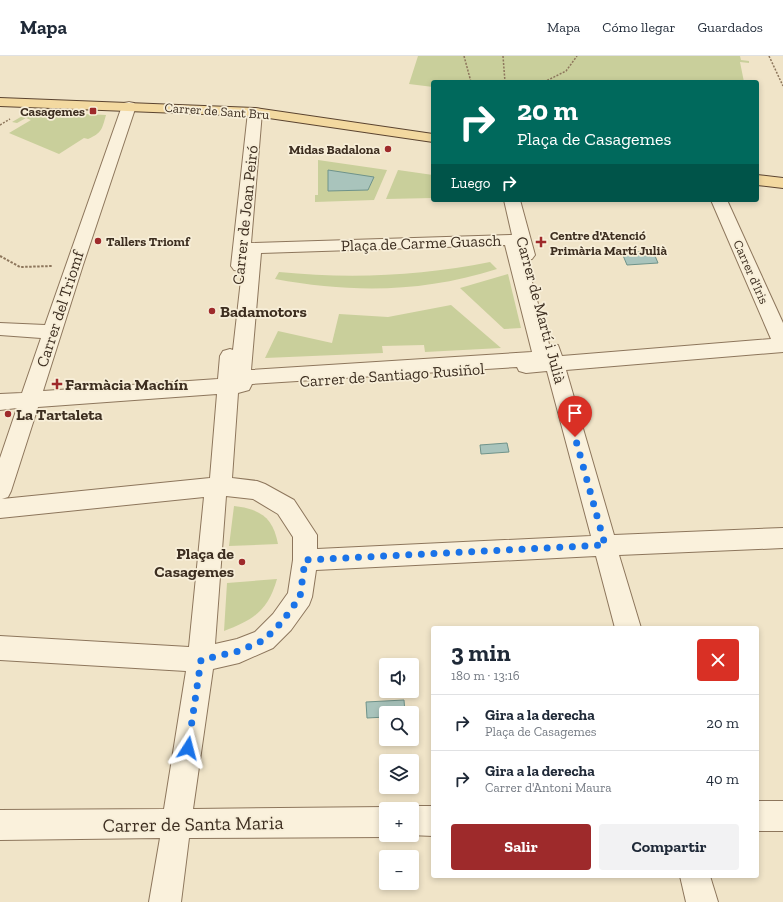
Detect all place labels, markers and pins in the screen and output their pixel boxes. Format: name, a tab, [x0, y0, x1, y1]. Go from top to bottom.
place label: Casagemes	[20, 104, 85, 119]
marker: Casagemes	[88, 106, 98, 116]
place label: Midas Badalona	[289, 142, 380, 157]
marker: Midas Badalona	[383, 144, 393, 154]
place label: Centre d'Atenció Primària Martí Julià	[550, 228, 667, 258]
place label: Tallers Triomf	[106, 234, 191, 249]
marker: Tallers Triomf	[93, 236, 103, 246]
marker: Centre d'Atenció Primària Martí Julià	[535, 236, 547, 248]
place label: Badamotors	[220, 302, 307, 321]
marker: Badamotors	[207, 306, 217, 316]
place label: Farmàcia Machín	[65, 375, 189, 394]
marker: Farmàcia Machín	[52, 379, 62, 389]
pin	[558, 396, 592, 437]
place label: La Tartaleta	[16, 405, 103, 424]
marker: La Tartaleta	[3, 409, 13, 419]
place label: Plaça de Casagemes	[154, 544, 234, 581]
marker: Plaça de Casagemes	[237, 557, 247, 567]

